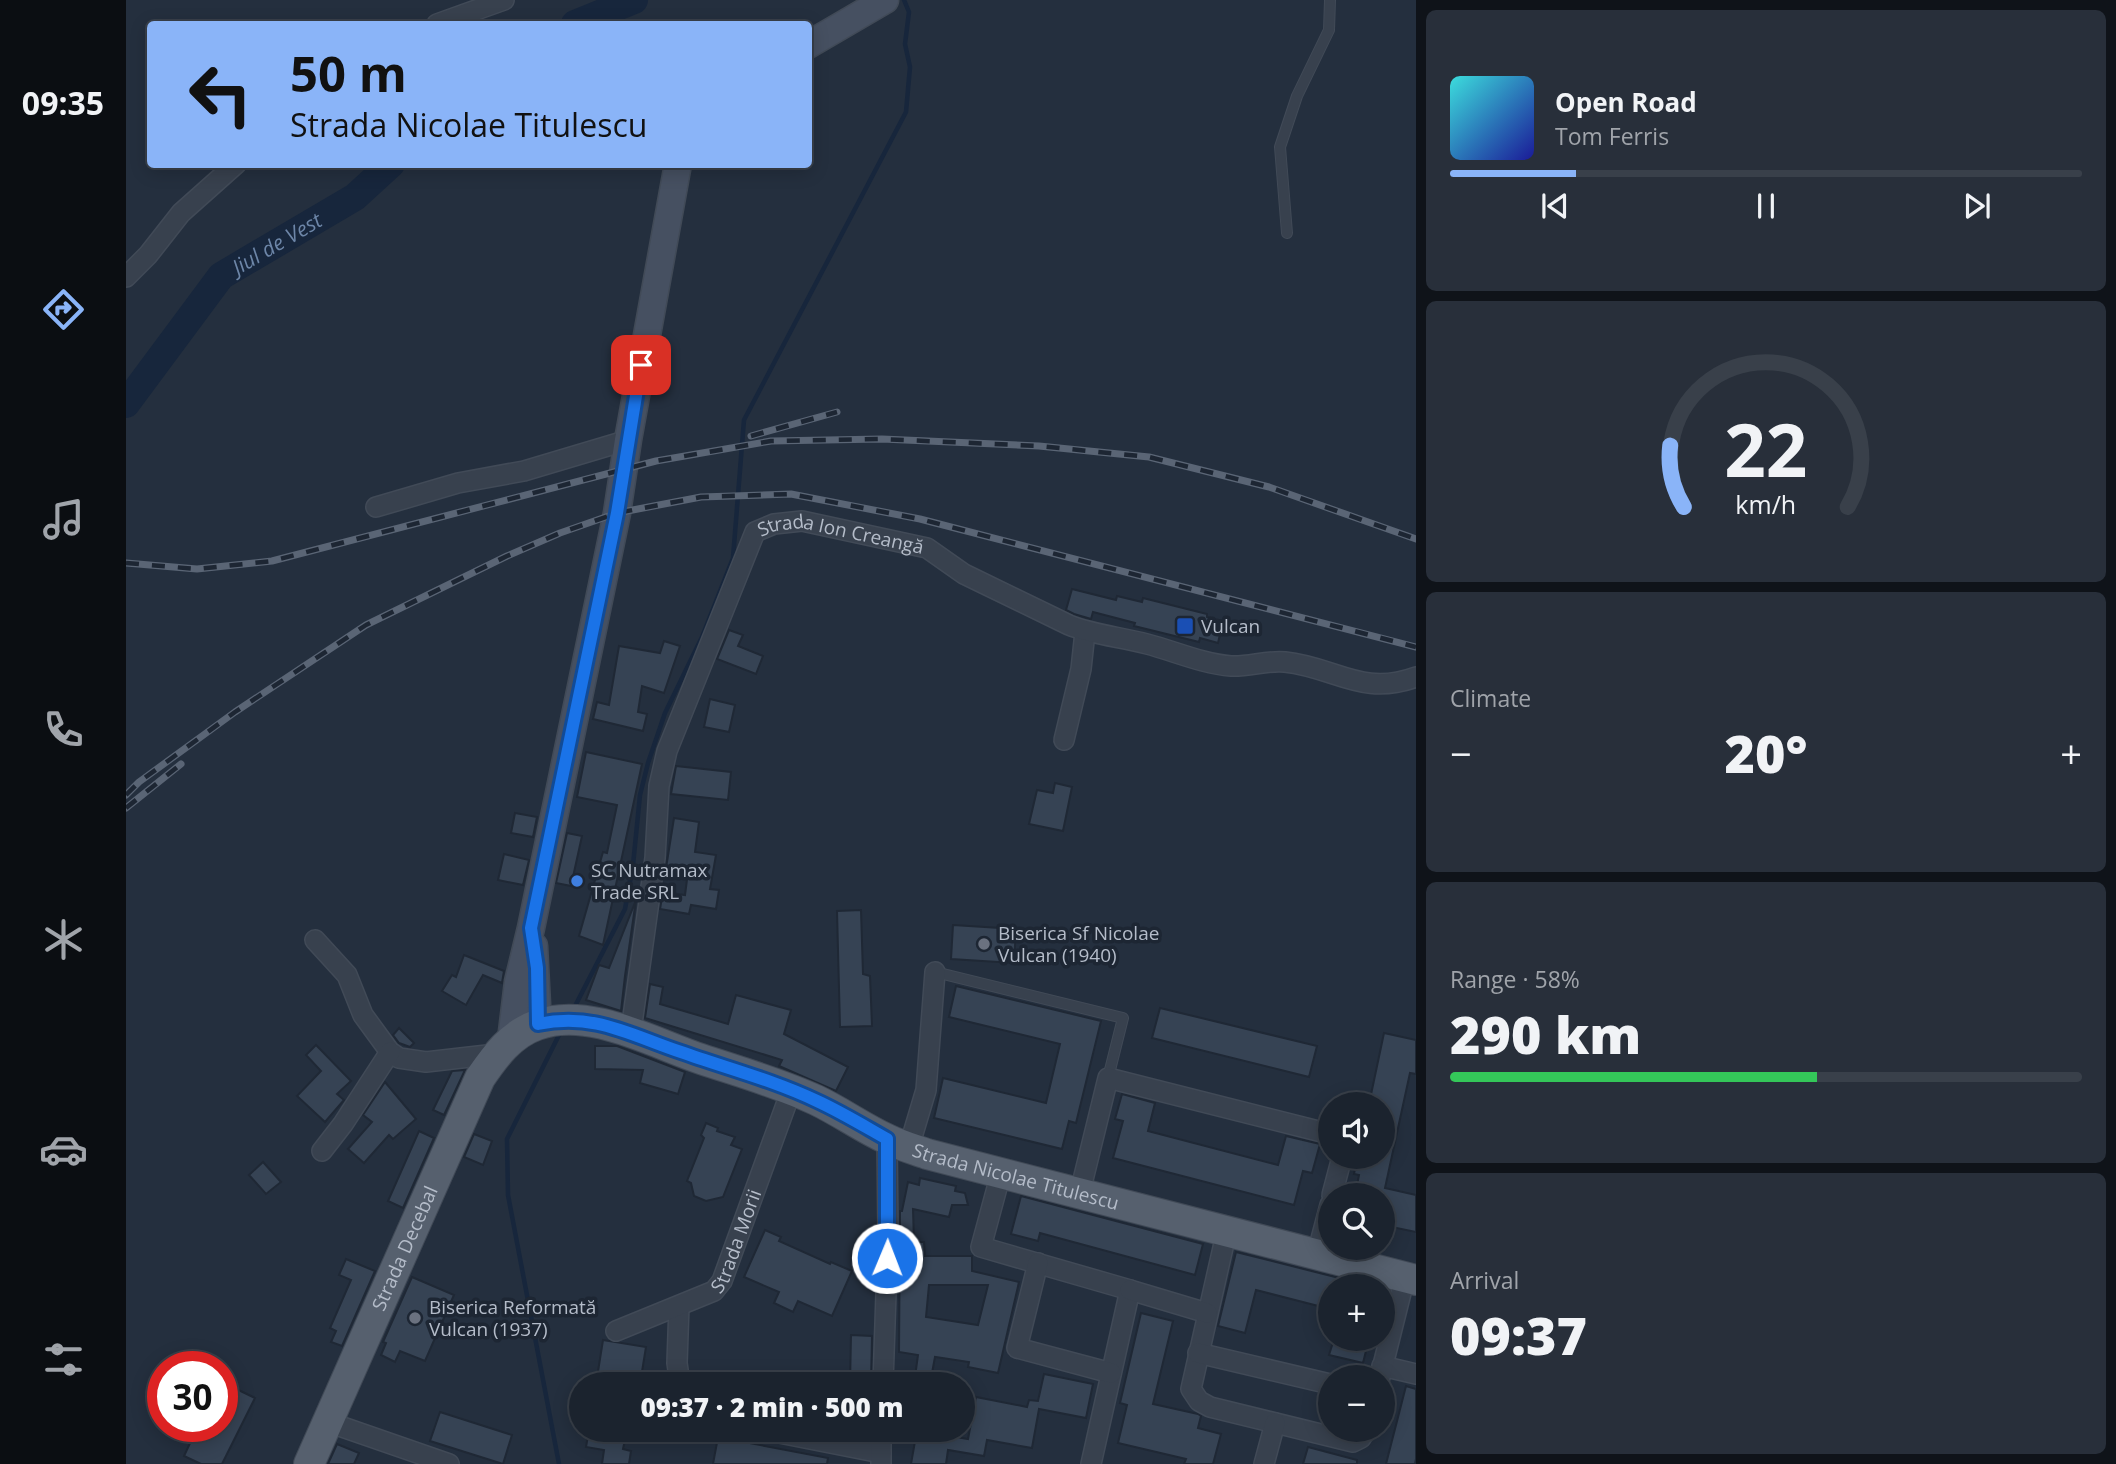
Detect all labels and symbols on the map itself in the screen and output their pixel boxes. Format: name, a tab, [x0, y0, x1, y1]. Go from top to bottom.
water label: Jiul de Vest	[223, 205, 328, 283]
pin	[611, 335, 671, 395]
street label: Strada Ion Creangă	[753, 508, 926, 560]
place label: Vulcan	[1201, 613, 1260, 639]
marker: Vulcan	[1175, 616, 1195, 636]
place label: SC Nutramax Trade SRL	[591, 857, 708, 905]
marker: SC Nutramax Trade SRL	[569, 873, 585, 889]
place label: Biserica Sf Nicolae Vulcan (1940)	[998, 920, 1159, 968]
marker: Biserica Sf Nicolae Vulcan (1940)	[976, 936, 992, 952]
street label: Strada Nicolae Titulescu	[909, 1137, 1122, 1216]
street label: Strada Decebal	[366, 1182, 444, 1315]
street label: Strada Morii	[704, 1186, 767, 1298]
position arrow	[850, 1221, 924, 1295]
place label: Biserica Reformată Vulcan (1937)	[429, 1294, 596, 1342]
marker: Biserica Reformată Vulcan (1937)	[407, 1310, 423, 1326]
speed limit sign: 30	[147, 1351, 238, 1442]

